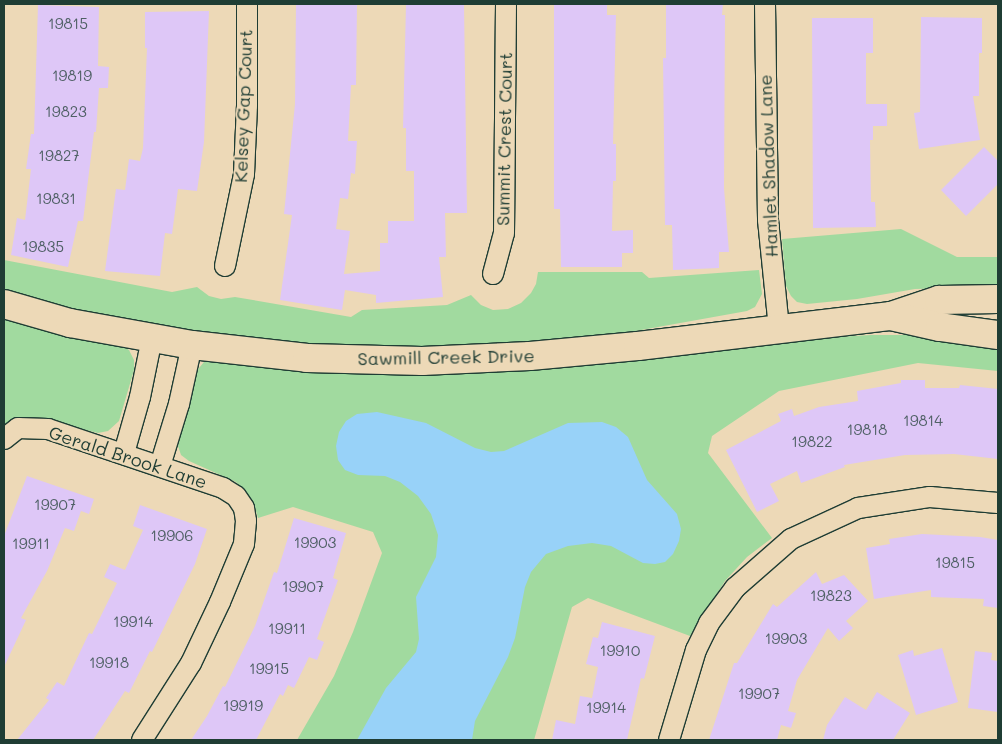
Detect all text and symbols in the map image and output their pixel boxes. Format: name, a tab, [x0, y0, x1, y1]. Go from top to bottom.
house number: 19815	[48, 15, 88, 33]
street label: Kelsey Gap Court	[230, 29, 256, 183]
street label: Summit Crest Court	[492, 52, 516, 226]
house number: 19819	[52, 67, 92, 85]
street label: Hamlet Shadow Lane	[754, 74, 782, 258]
house number: 19823	[45, 103, 87, 121]
house number: 19827	[38, 147, 80, 165]
house number: 19831	[36, 190, 76, 208]
house number: 19835	[22, 238, 64, 256]
street label: Sawmill Creek Drive	[357, 345, 535, 369]
house number: 19814	[903, 412, 943, 430]
street label: Gerald Brook Lane	[46, 421, 210, 493]
house number: 19818	[847, 421, 887, 439]
house number: 19822	[791, 433, 833, 451]
house number: 19907	[34, 496, 76, 514]
house number: 19906	[151, 527, 193, 545]
house number: 19903	[294, 534, 336, 552]
house number: 19911	[12, 535, 50, 553]
house number: 19815	[935, 554, 975, 572]
house number: 19907	[282, 578, 324, 596]
house number: 19823	[810, 587, 852, 605]
house number: 19914	[113, 613, 153, 631]
house number: 19911	[268, 620, 306, 638]
house number: 19903	[765, 630, 807, 648]
house number: 19910	[600, 642, 640, 660]
house number: 19918	[89, 654, 129, 672]
house number: 19915	[249, 660, 289, 678]
house number: 19907	[738, 685, 780, 703]
house number: 19919	[223, 697, 263, 715]
house number: 19914	[586, 699, 626, 717]

